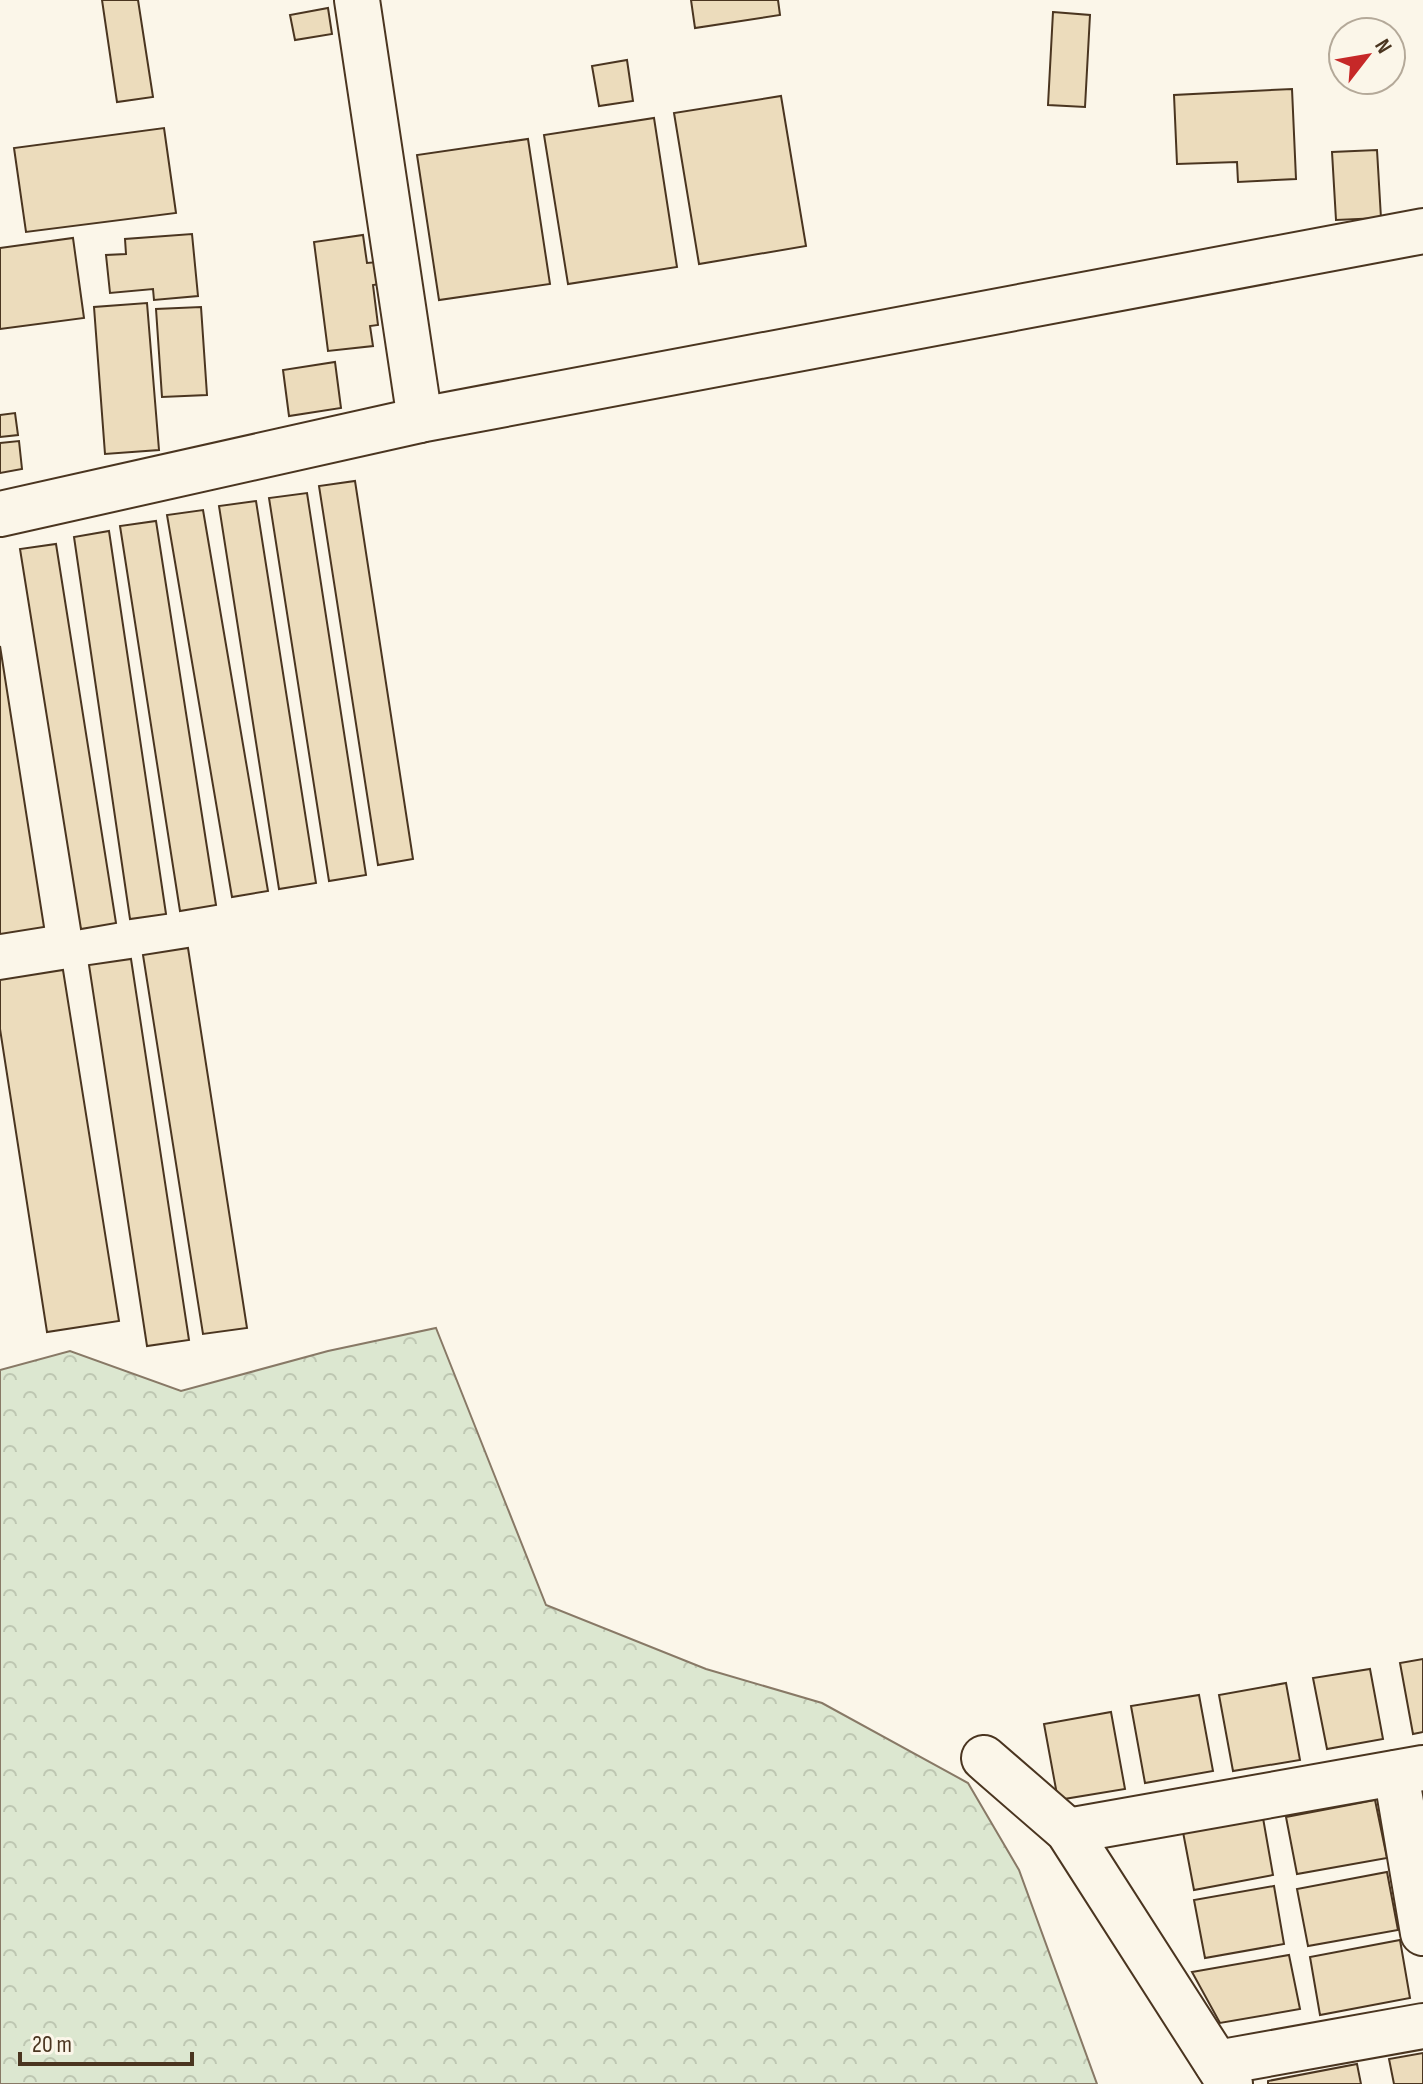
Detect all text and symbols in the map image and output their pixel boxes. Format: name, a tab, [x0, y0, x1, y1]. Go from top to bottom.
north arrow	[1327, 16, 1407, 96]
text: N	[1368, 34, 1397, 58]
scale bar	[20, 2016, 192, 2066]
text: 20 m	[32, 2030, 72, 2059]

